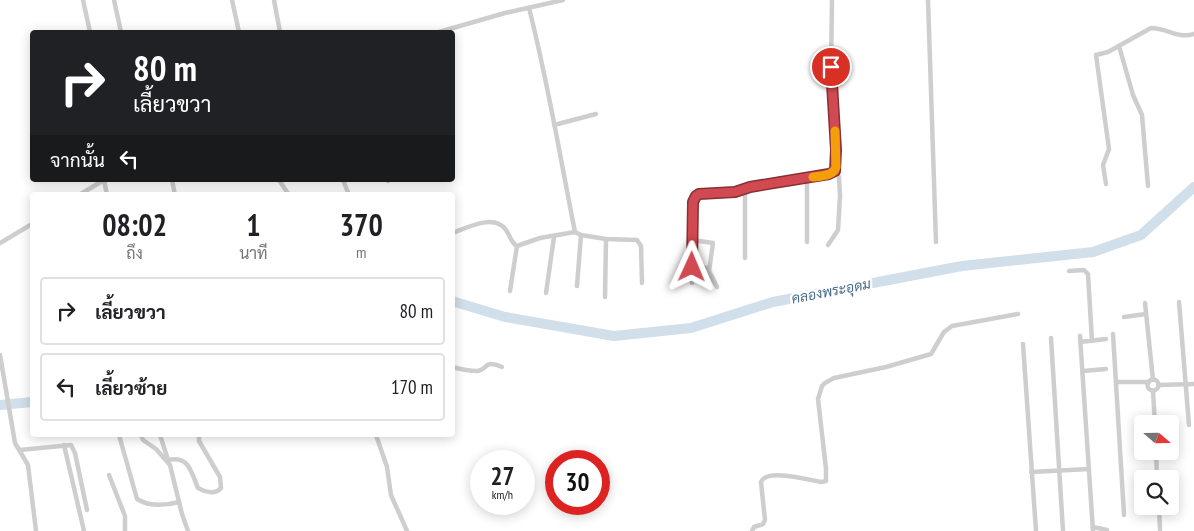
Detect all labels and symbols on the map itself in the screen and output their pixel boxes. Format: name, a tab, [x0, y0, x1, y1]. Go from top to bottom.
pin	[810, 46, 852, 88]
position arrow	[665, 240, 717, 292]
water label: คลองพระอุดม	[790, 274, 873, 309]
north arrow	[1134, 415, 1179, 460]
speed limit sign: 30	[545, 450, 610, 515]

